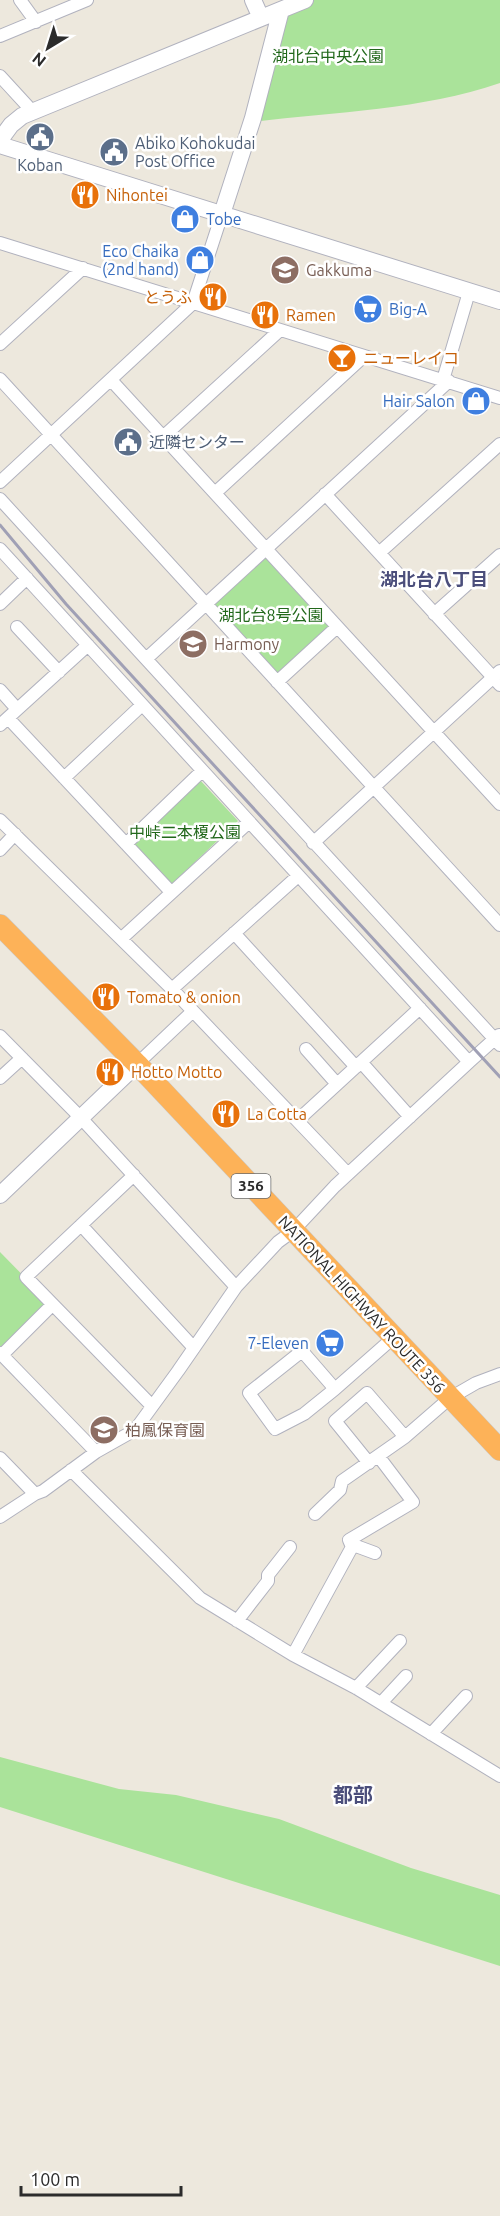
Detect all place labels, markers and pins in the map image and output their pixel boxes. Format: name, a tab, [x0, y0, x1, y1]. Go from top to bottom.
public building icon: Koban	[24, 121, 56, 153]
place label: Abiko Kohokudai Post Office	[135, 134, 256, 170]
public building icon: Abiko Kohokudai Post Office	[98, 136, 130, 168]
place label: Koban	[17, 156, 63, 174]
restaurant icon: Nihontei	[69, 179, 101, 211]
place label: Nihontei	[106, 186, 168, 204]
shop icon: Tobe	[169, 203, 201, 235]
place label: Tobe	[206, 210, 242, 228]
place label: Eco Chaika (2nd hand)	[102, 242, 179, 279]
shop icon: Eco Chaika (2nd hand)	[184, 244, 216, 276]
school or university icon: Gakkuma	[269, 254, 301, 286]
place label: Gakkuma	[306, 261, 372, 279]
restaurant icon: とうふ	[197, 281, 229, 313]
place label: とうふ	[144, 288, 192, 306]
supermarket icon: Big-A	[352, 293, 384, 325]
restaurant icon: Ramen	[249, 299, 281, 331]
place label: Big-A	[389, 300, 428, 318]
place label: Ramen	[286, 306, 336, 324]
bar icon: ニューレイコ	[326, 342, 358, 374]
place label: ニューレイコ	[363, 349, 459, 367]
shop icon: Hair Salon	[460, 385, 492, 417]
place label: Hair Salon	[383, 392, 455, 410]
public building icon: 近隣センター	[112, 426, 144, 458]
place label: 近隣センター	[149, 433, 245, 451]
school or university icon: Harmony	[177, 628, 209, 660]
place label: Harmony	[214, 635, 280, 653]
restaurant icon: Tomato & onion	[90, 981, 122, 1013]
place label: Tomato & onion	[127, 988, 241, 1006]
restaurant icon: Hotto Motto	[94, 1056, 126, 1088]
place label: Hotto Motto	[131, 1063, 222, 1081]
restaurant icon: La Cotta	[210, 1098, 242, 1130]
place label: La Cotta	[247, 1105, 307, 1123]
supermarket icon: 7-Eleven	[314, 1327, 346, 1359]
place label: 7-Eleven	[248, 1334, 309, 1352]
school or university icon: 柏鳳保育園	[88, 1414, 120, 1446]
place label: 柏鳳保育園	[125, 1421, 205, 1439]

